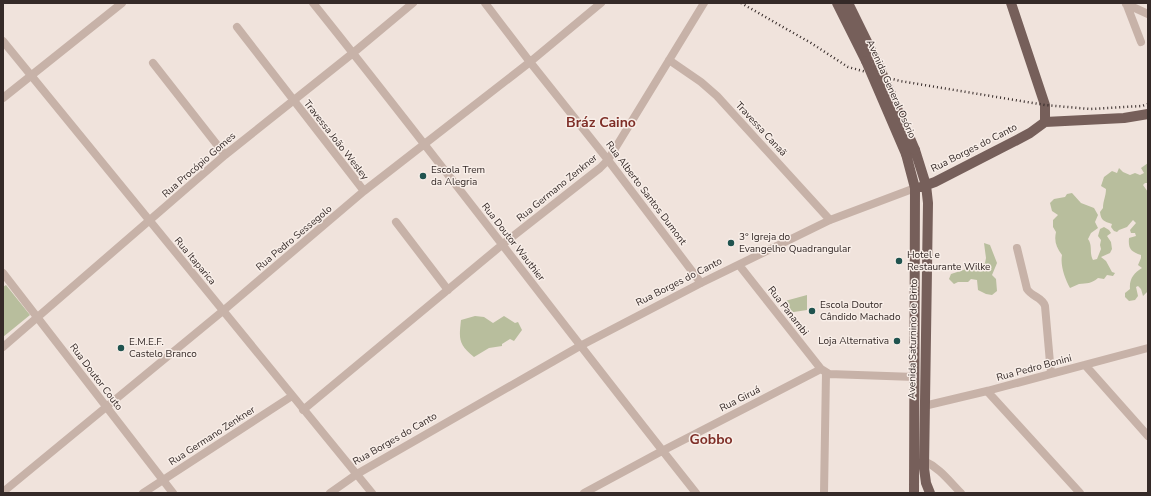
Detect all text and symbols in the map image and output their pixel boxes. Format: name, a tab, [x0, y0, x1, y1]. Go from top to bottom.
street label: Avenida General Osório	[863, 37, 919, 141]
street label: Travessa João Wesley	[300, 97, 372, 184]
street label: Travessa Canaã	[732, 99, 790, 159]
district label: Bráz Caino	[566, 113, 636, 132]
street label: Rua Borges do Canto	[928, 120, 1020, 176]
street label: Rua Procópio Gomes	[159, 129, 239, 201]
street label: Rua Alberto Santos Dumont	[602, 138, 690, 248]
street label: Rua Germano Zenkner	[514, 151, 601, 225]
place label: Escola Trem da Alegria	[431, 163, 485, 189]
marker: Escola Trem da Alegria	[418, 171, 428, 181]
street label: Rua Doutor Wauthier	[478, 200, 548, 284]
street label: Rua Pedro Sessegolo	[253, 202, 335, 274]
place label: 3° Igreja do Evangelho Quadrangular	[739, 230, 851, 256]
street label: Rua Itaparica	[171, 234, 219, 288]
marker: 3° Igreja do Evangelho Quadrangular	[726, 238, 736, 248]
place label: Hotel e Restaurante Wilke	[907, 248, 990, 274]
street label: Rua Borges do Canto	[633, 254, 725, 310]
marker: Hotel e Restaurante Wilke	[894, 256, 904, 266]
street label: Avenida Saturnino de Brito	[905, 278, 921, 399]
street label: Rua Panambi	[764, 283, 812, 339]
place label: Escola Doutor Cândido Machado	[820, 298, 901, 324]
marker: Escola Doutor Cândido Machado	[807, 306, 817, 316]
place label: Loja Alternativa	[818, 334, 889, 348]
place label: E.M.E.F. Castelo Branco	[129, 335, 197, 361]
marker: Loja Alternativa	[892, 336, 902, 346]
street label: Rua Doutor Couto	[66, 341, 126, 414]
marker: E.M.E.F. Castelo Branco	[116, 343, 126, 353]
street label: Rua Pedro Bonini	[995, 351, 1073, 385]
street label: Rua Giruá	[717, 383, 763, 415]
street label: Rua Germano Zenkner	[166, 403, 258, 469]
street label: Rua Borges do Canto	[350, 409, 440, 469]
district label: Gobbo	[689, 430, 733, 449]

